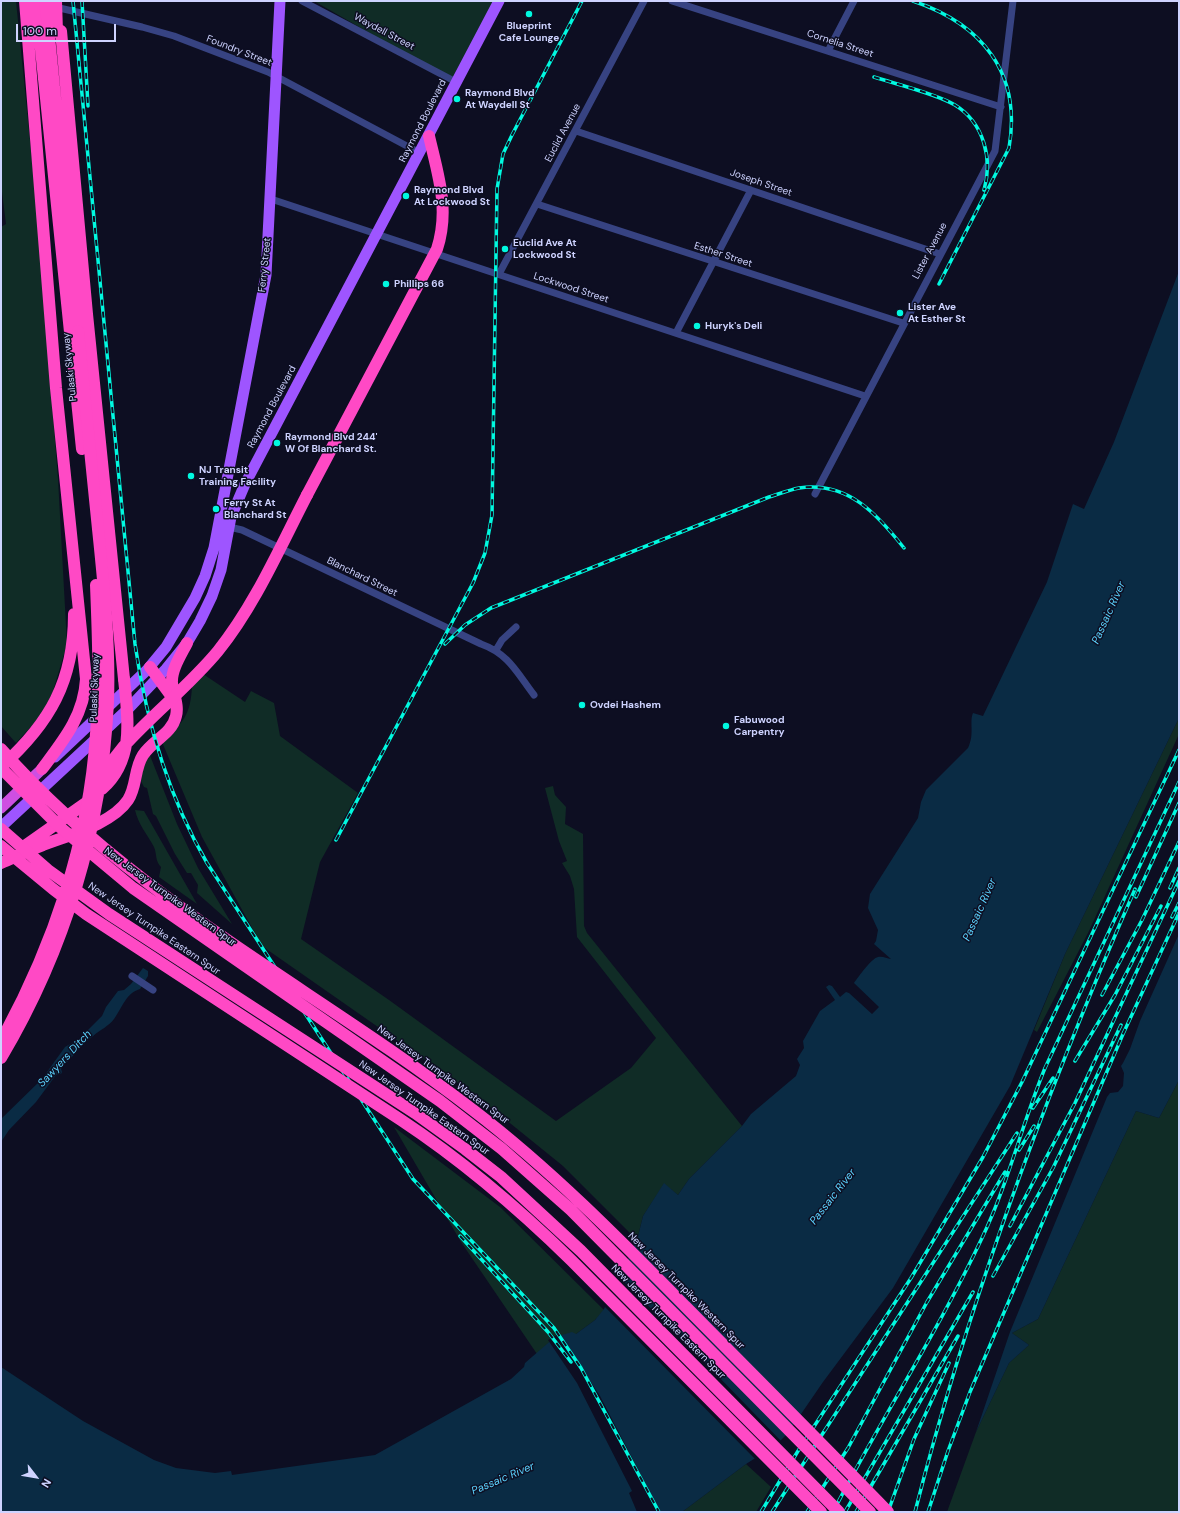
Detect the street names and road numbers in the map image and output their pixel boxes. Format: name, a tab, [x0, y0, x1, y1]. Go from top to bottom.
street label: Waydell Street	[352, 11, 416, 53]
street label: Cornelia Street	[805, 28, 875, 60]
street label: Foundry Street	[205, 33, 273, 69]
street label: Raymond Boulevard	[397, 77, 449, 165]
street label: Euclid Avenue	[543, 102, 583, 164]
street label: Joseph Street	[728, 167, 794, 199]
street label: Lister Avenue	[910, 221, 950, 281]
street label: Ferry Street	[256, 237, 274, 293]
street label: Esther Street	[692, 240, 754, 270]
street label: Lockwood Street	[532, 270, 610, 306]
street label: Pulaski Skyway	[60, 332, 80, 402]
street label: Raymond Boulevard	[245, 364, 299, 450]
street label: Blanchard Street	[325, 555, 399, 599]
street label: Pulaski Skyway	[88, 653, 102, 723]
street label: New Jersey Turnpike Western Spur	[102, 845, 238, 949]
street label: New Jersey Turnpike Eastern Spur	[86, 880, 222, 978]
street label: New Jersey Turnpike Western Spur	[375, 1023, 511, 1127]
street label: New Jersey Turnpike Eastern Spur	[356, 1058, 492, 1158]
street label: New Jersey Turnpike Western Spur	[625, 1230, 747, 1352]
street label: New Jersey Turnpike Eastern Spur	[608, 1262, 728, 1382]

